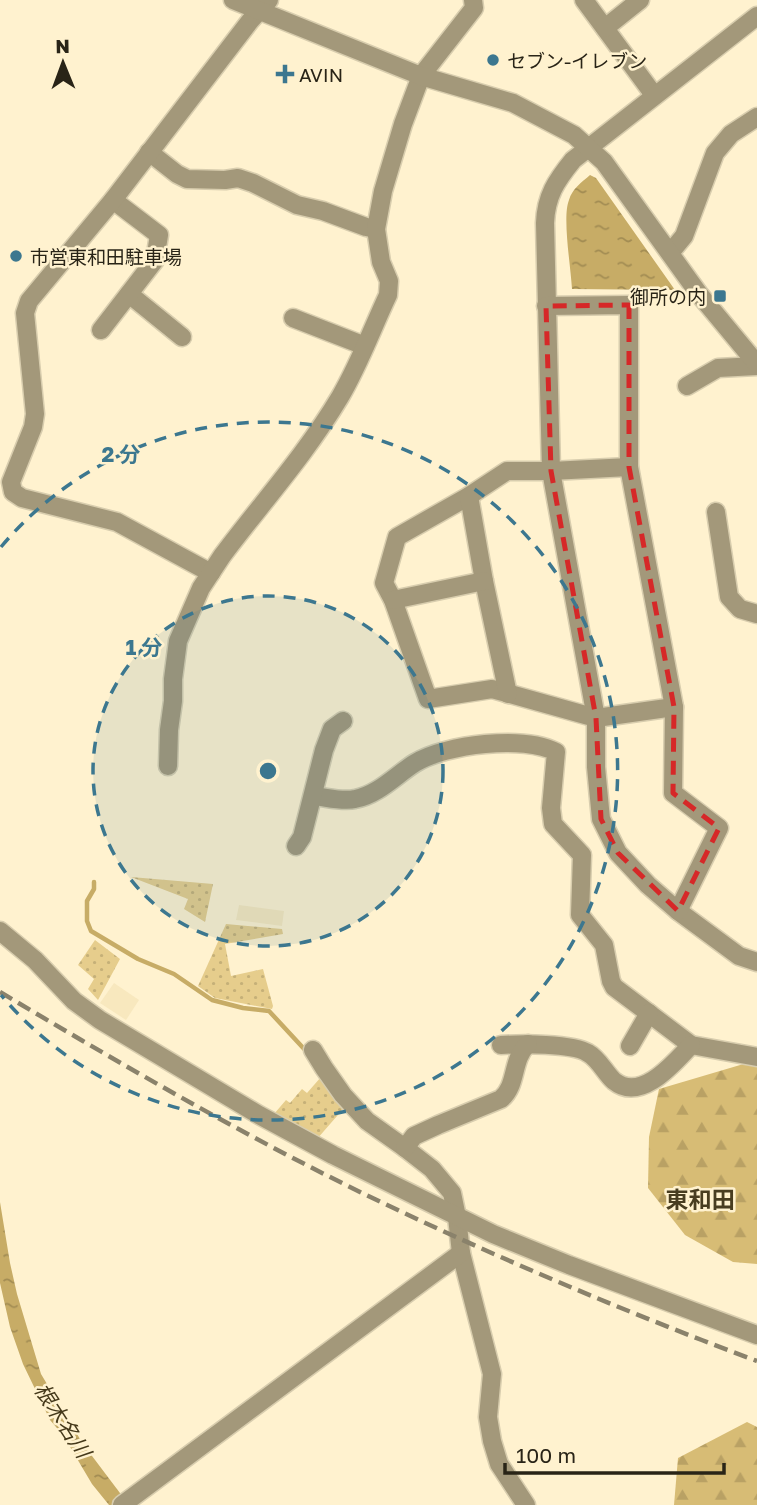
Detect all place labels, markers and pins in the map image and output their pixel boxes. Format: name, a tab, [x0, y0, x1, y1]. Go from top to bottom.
place label: セブン-イレブン	[507, 49, 647, 72]
marker: セブン-イレブン	[485, 52, 501, 68]
place label: AVIN	[299, 63, 343, 86]
marker: AVIN	[277, 66, 293, 82]
place label: 市営東和田駐車場	[30, 245, 182, 268]
marker: 市営東和田駐車場	[8, 248, 24, 264]
place label: 御所の内	[630, 285, 706, 308]
marker: 御所の内	[712, 288, 728, 304]
centre of rings	[256, 759, 280, 783]

